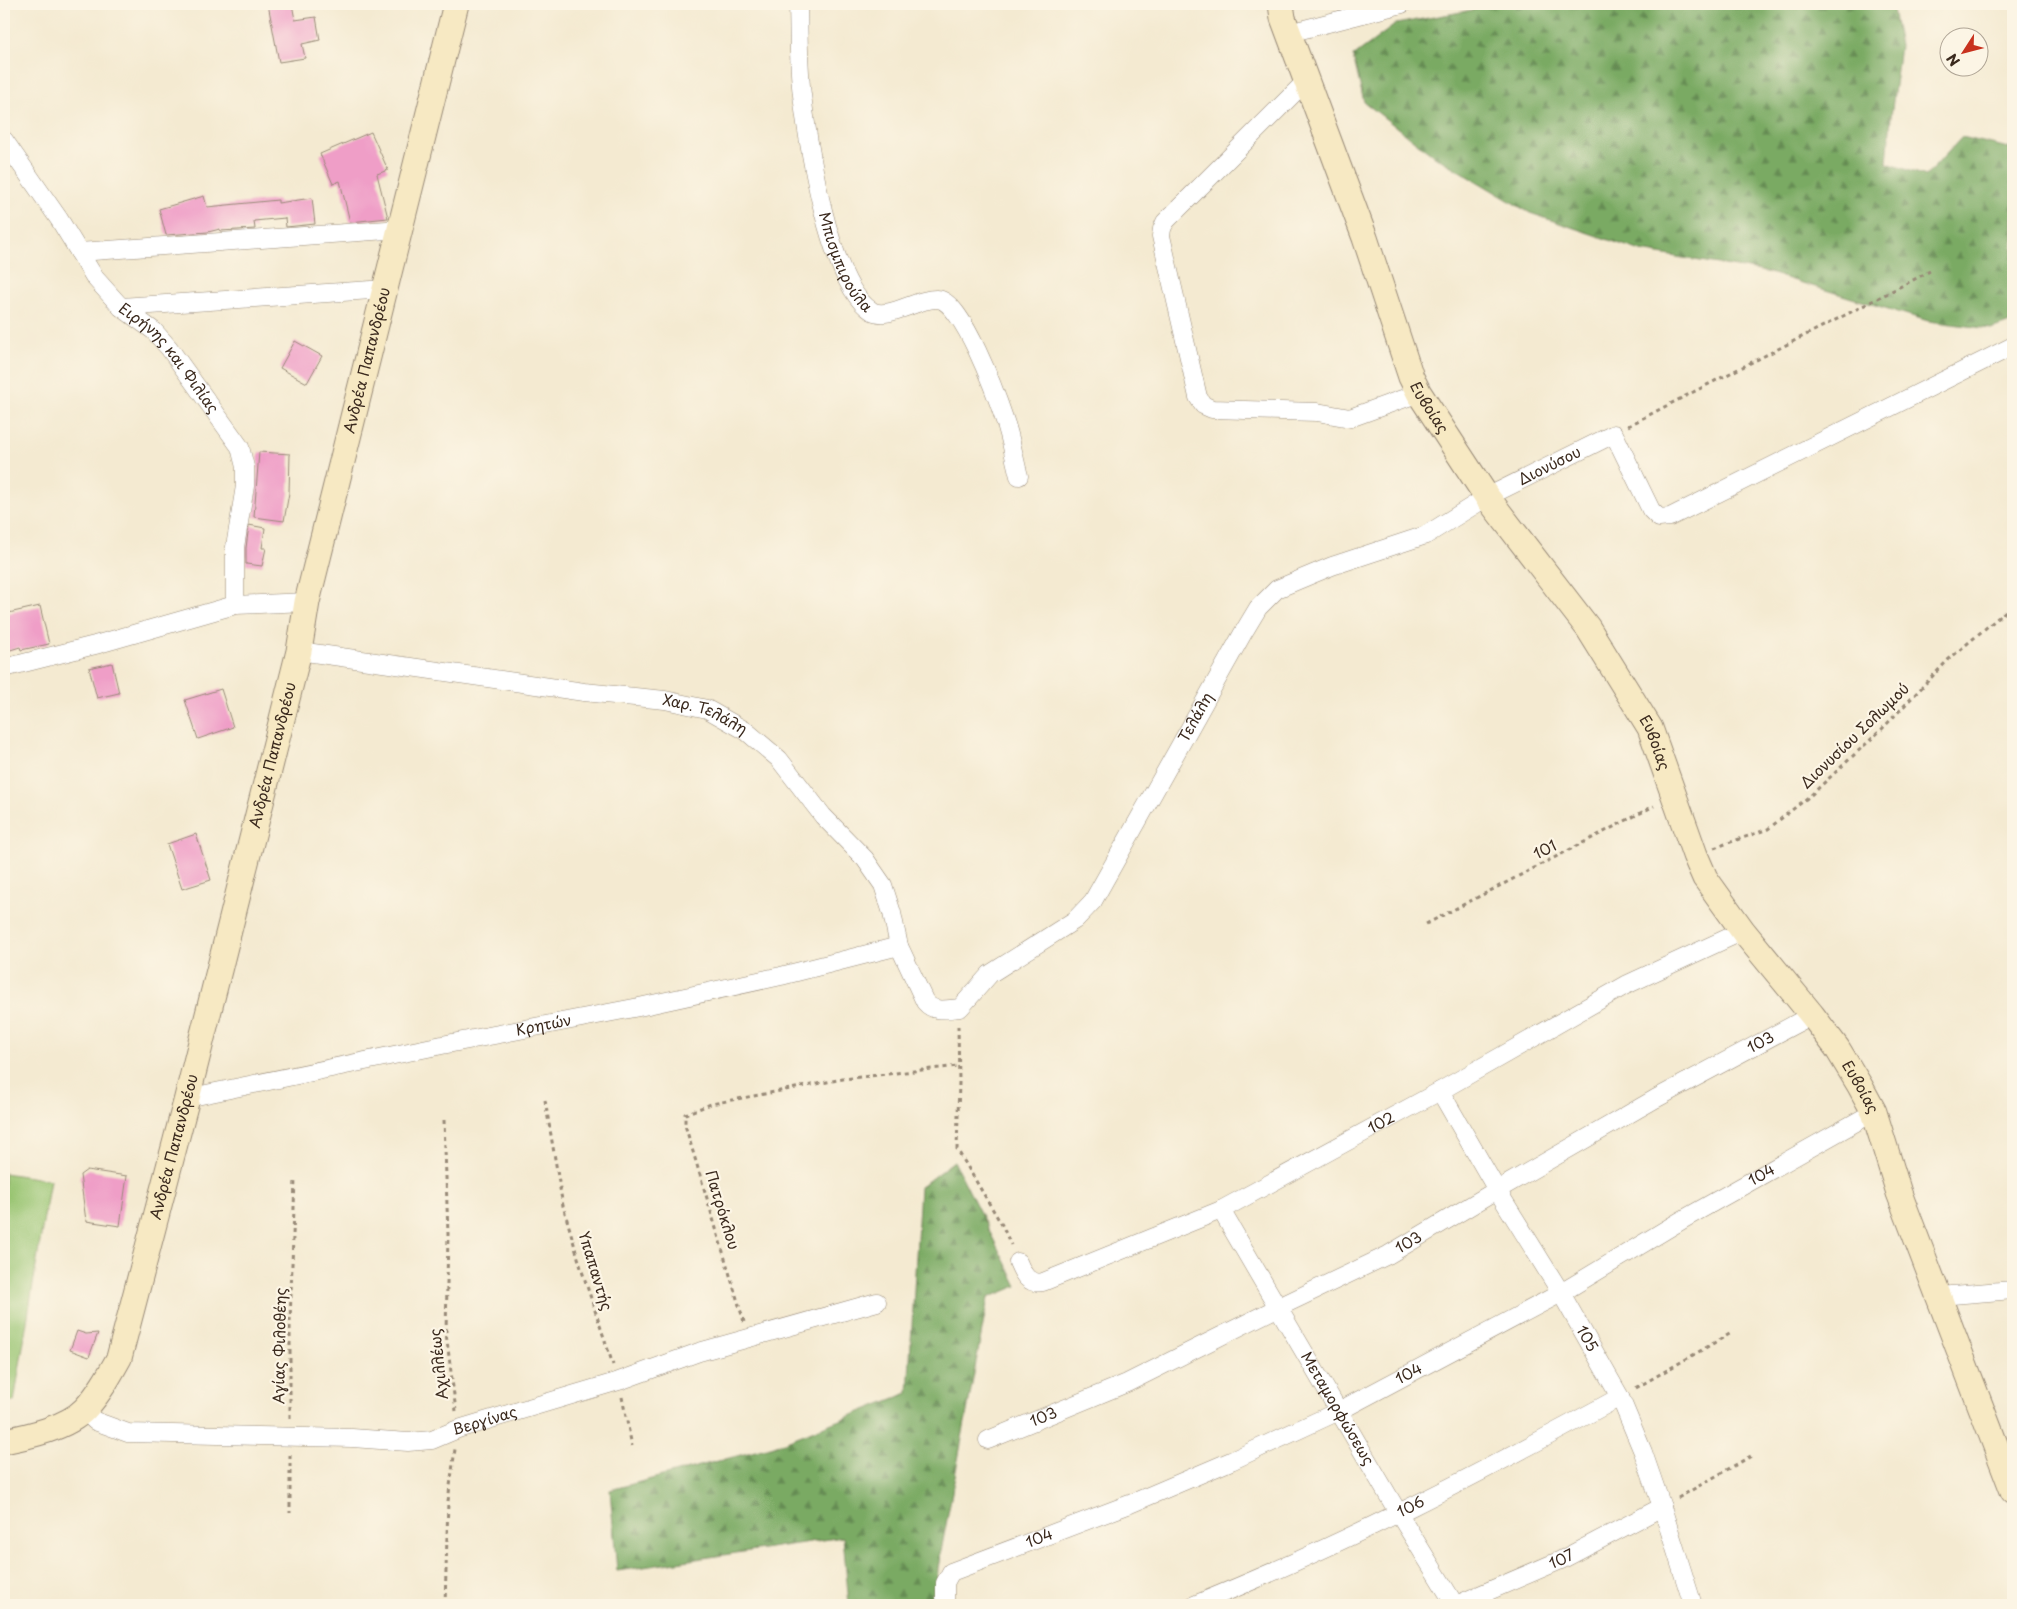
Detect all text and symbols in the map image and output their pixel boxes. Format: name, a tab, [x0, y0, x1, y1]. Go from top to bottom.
north arrow	[1940, 28, 1990, 78]
text: N	[1941, 49, 1965, 71]
street label: Μπισμπιρούλα	[814, 209, 878, 317]
street label: Ανδρέα Παπανδρέου	[337, 285, 395, 435]
street label: Ειρήνης και Φιλίας	[115, 296, 225, 418]
street label: Ευβοίας	[1405, 377, 1455, 438]
street label: Διονύσου	[1513, 439, 1584, 490]
street label: Διονυσίου Σολωμού	[1794, 677, 1914, 793]
street label: Ανδρέα Παπανδρέου	[242, 679, 301, 830]
street label: Χαρ. Τελάλη	[661, 687, 752, 740]
street label: Τελάλη	[1171, 687, 1218, 746]
street label: Ευβοίας	[1634, 710, 1677, 773]
street label: 101	[1529, 833, 1560, 864]
street label: Κρητών	[513, 1007, 573, 1041]
street label: 103	[1742, 1024, 1778, 1058]
street label: Ευβοίας	[1837, 1055, 1886, 1117]
street label: Ανδρέα Παπανδρέου	[143, 1071, 203, 1222]
street label: 102	[1363, 1105, 1398, 1138]
street label: 104	[1743, 1157, 1779, 1191]
street label: Πατρόκλου	[700, 1167, 746, 1252]
street label: 103	[1390, 1224, 1426, 1258]
street label: Υπαπαντής	[573, 1228, 619, 1313]
street label: Αγίας Φιλοθέης	[266, 1287, 291, 1404]
street label: 105	[1571, 1320, 1605, 1355]
street label: Αχιλλέως	[422, 1327, 453, 1401]
street label: Μεταμορφώσεως	[1296, 1347, 1381, 1469]
street label: 104	[1391, 1356, 1426, 1389]
street label: Βεργίνας	[449, 1399, 519, 1440]
street label: 103	[1026, 1400, 1060, 1432]
street label: 106	[1392, 1489, 1428, 1522]
street label: 104	[1022, 1521, 1056, 1553]
street label: 107	[1545, 1542, 1578, 1574]

